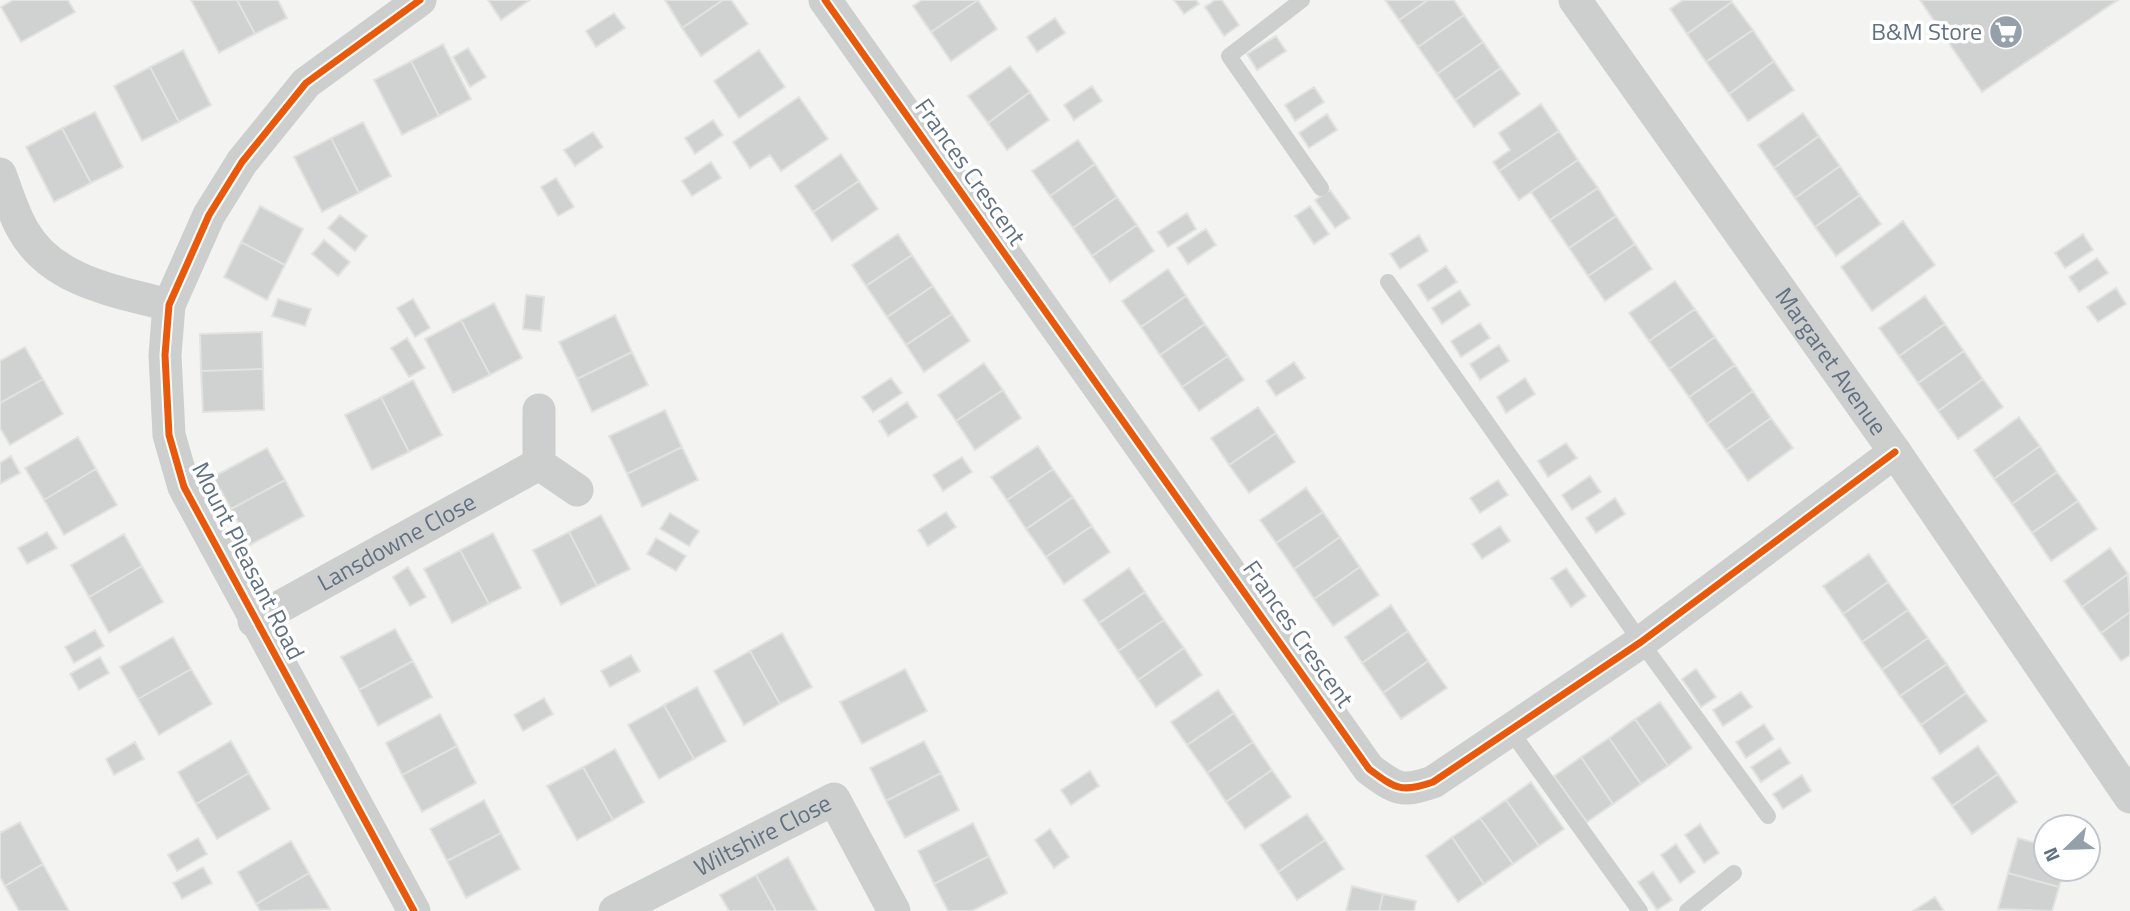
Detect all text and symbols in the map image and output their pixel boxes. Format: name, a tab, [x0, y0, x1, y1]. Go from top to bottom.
place label: B&M Store	[1871, 13, 1982, 49]
supermarket icon: B&M Store	[1987, 13, 2025, 51]
street label: Frances Crescent	[907, 91, 1035, 253]
street label: Margaret Avenue	[1767, 280, 1897, 442]
street label: Mount Pleasant Road	[183, 455, 314, 666]
street label: Lansdowne Close	[311, 483, 482, 600]
street label: Frances Crescent	[1235, 553, 1363, 715]
street label: Wiltshire Close	[687, 784, 837, 885]
north arrow	[2032, 813, 2102, 883]
text: N	[2035, 843, 2067, 867]

